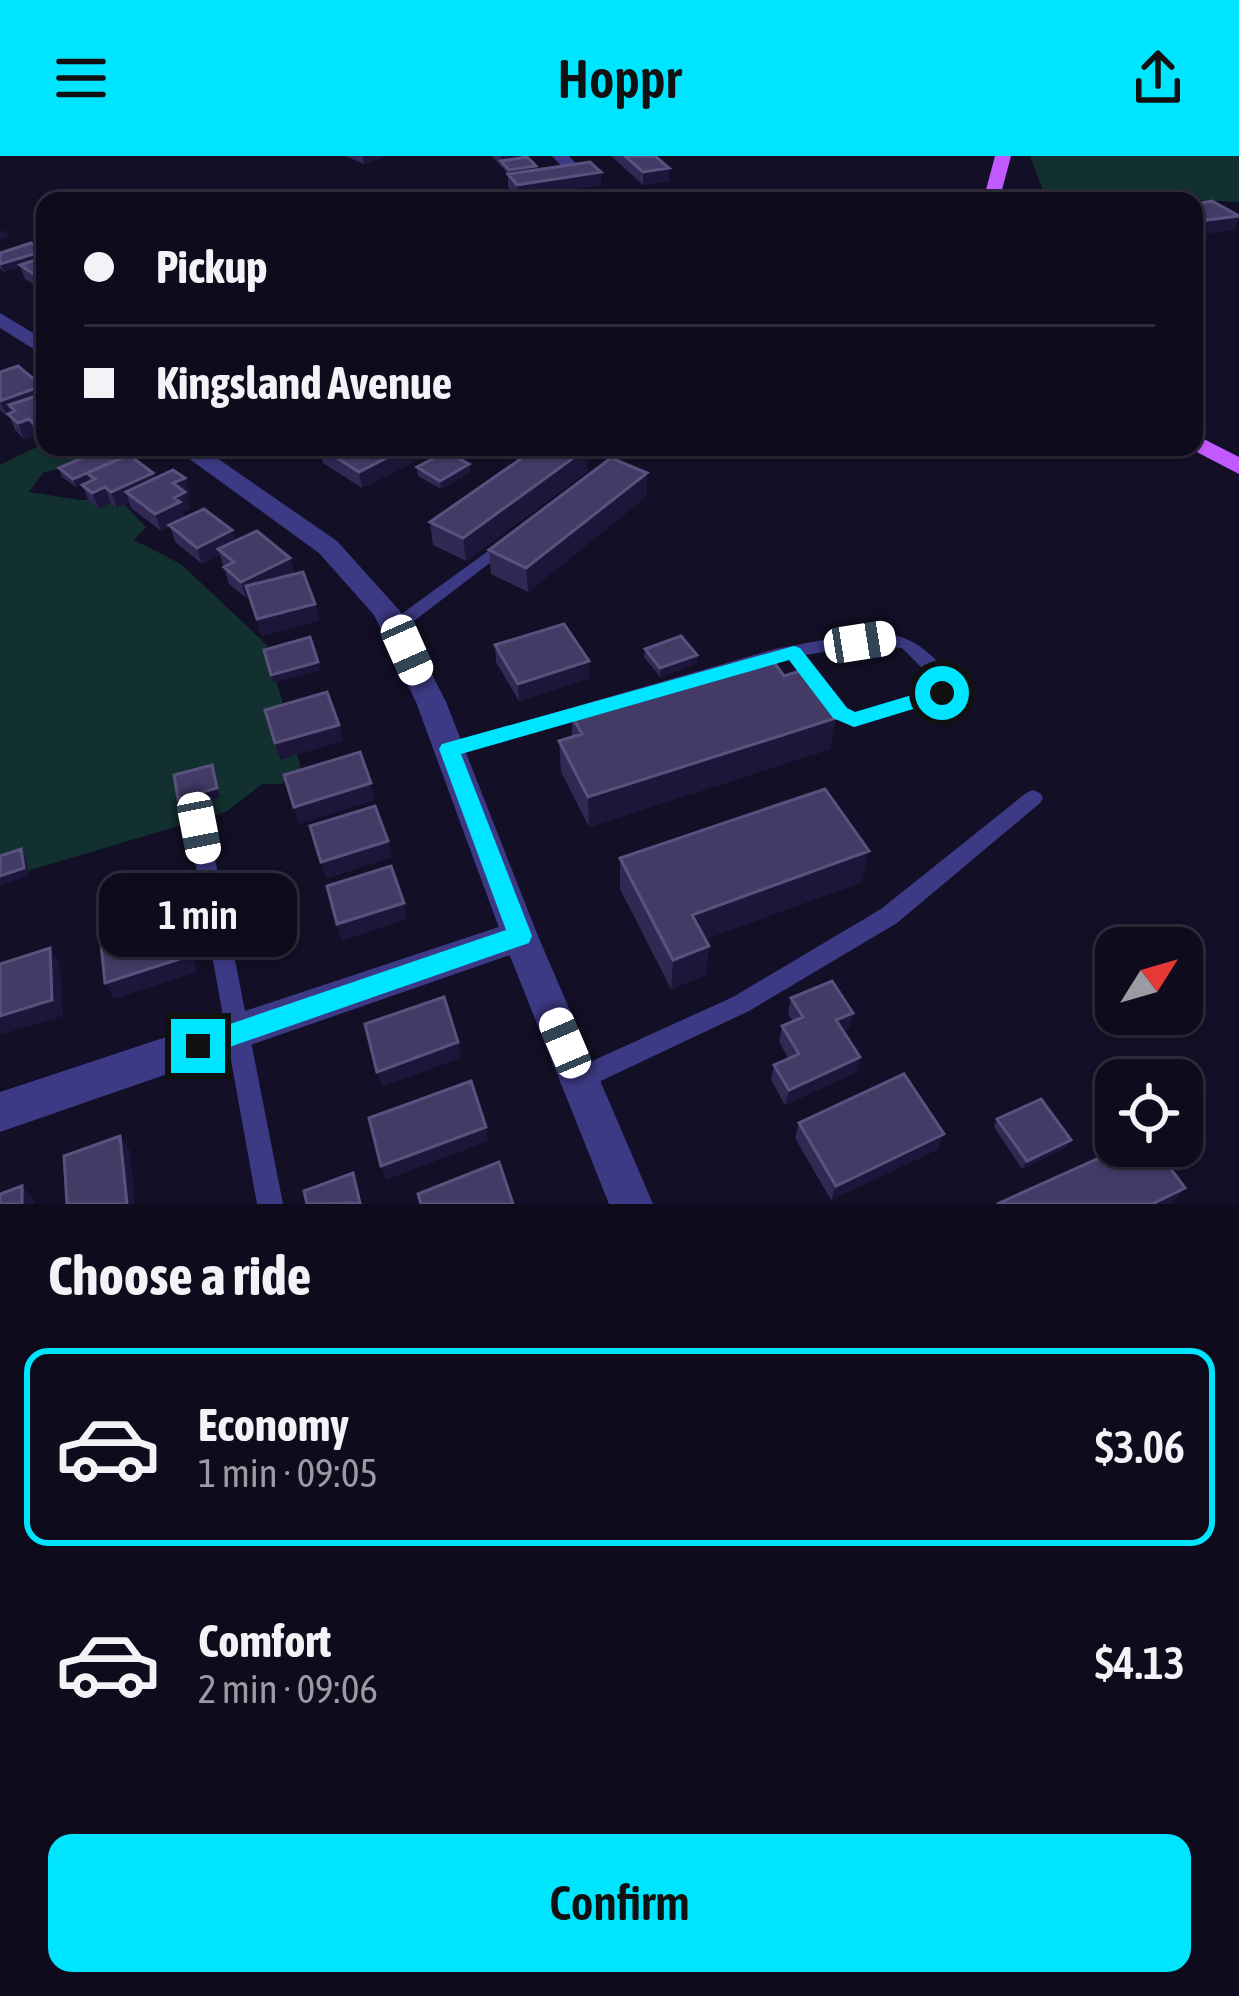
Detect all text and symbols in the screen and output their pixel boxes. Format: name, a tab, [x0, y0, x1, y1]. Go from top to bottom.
icon: menu	[48, 45, 114, 111]
icon: share	[1125, 45, 1191, 111]
text: Hoppr	[558, 48, 681, 109]
text: Pickup	[156, 241, 267, 293]
text: Kingsland Avenue	[156, 357, 452, 409]
car	[376, 610, 438, 690]
car	[822, 619, 898, 665]
route start	[915, 666, 969, 720]
car	[174, 789, 224, 867]
callout: 1 min	[99, 872, 297, 956]
text: 1 min	[158, 893, 238, 937]
north arrow	[1095, 927, 1203, 1035]
map controls	[1095, 927, 1203, 1167]
car	[534, 1003, 596, 1083]
route end	[171, 1019, 225, 1073]
button: locate	[1095, 1059, 1203, 1167]
text: Choose a ride	[48, 1245, 311, 1306]
icon: car	[54, 1393, 162, 1501]
text: Economy	[198, 1399, 349, 1451]
text: $3.06	[1095, 1421, 1185, 1473]
text: 1 min · 09:05	[198, 1451, 378, 1495]
icon: car	[54, 1609, 162, 1717]
text: Comfort	[198, 1615, 331, 1667]
text: $4.13	[1095, 1637, 1185, 1689]
text: 2 min · 09:06	[198, 1667, 378, 1711]
button: Confirm	[48, 1834, 1191, 1972]

